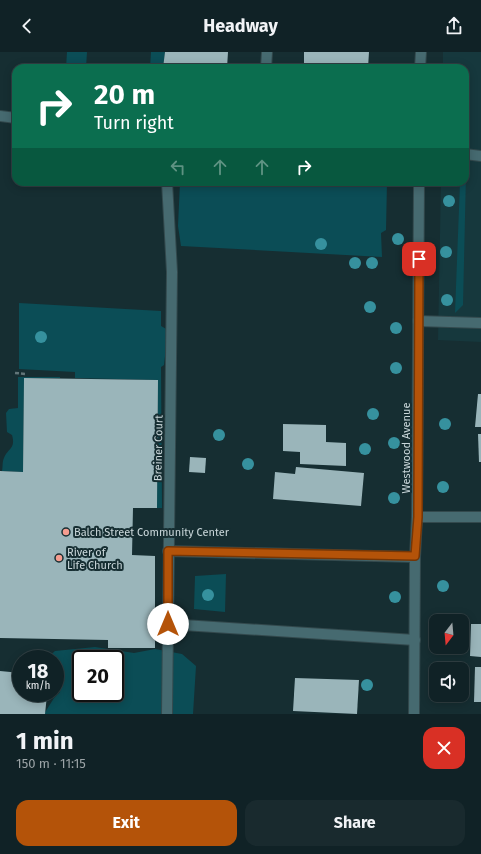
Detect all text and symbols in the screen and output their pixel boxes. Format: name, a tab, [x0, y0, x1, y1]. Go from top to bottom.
icon: back	[16, 15, 38, 37]
text: Headway	[203, 15, 278, 37]
icon: share	[443, 15, 465, 37]
text: 20 m	[94, 78, 155, 111]
icon: right	[28, 80, 80, 132]
text: Turn right	[94, 112, 174, 134]
icon: left	[167, 156, 189, 178]
icon: ahead	[209, 156, 231, 178]
icon: ahead	[251, 156, 273, 178]
icon: right	[293, 156, 315, 178]
pin	[402, 242, 436, 276]
icon: arrive	[408, 248, 430, 270]
street label: Westwood Avenue	[400, 403, 413, 493]
street label: Breiner Court	[151, 415, 166, 481]
place label: Balch Street Community Center	[74, 526, 230, 539]
marker: Balch Street Community Center	[61, 527, 71, 537]
place label: River of Life Church	[67, 546, 123, 572]
marker: River of Life Church	[54, 553, 64, 563]
position arrow	[147, 603, 189, 645]
north arrow	[429, 614, 469, 654]
map controls	[429, 614, 469, 702]
speed limit sign: 20	[72, 650, 124, 702]
text: 18	[28, 659, 48, 683]
button: sound	[429, 662, 469, 702]
text: km/h	[26, 680, 50, 692]
text: 1 min	[16, 727, 74, 755]
button: close	[423, 727, 465, 769]
text: 150 m · 11:15	[16, 756, 86, 771]
button: Exit	[16, 800, 237, 846]
button: Share	[245, 800, 465, 846]

